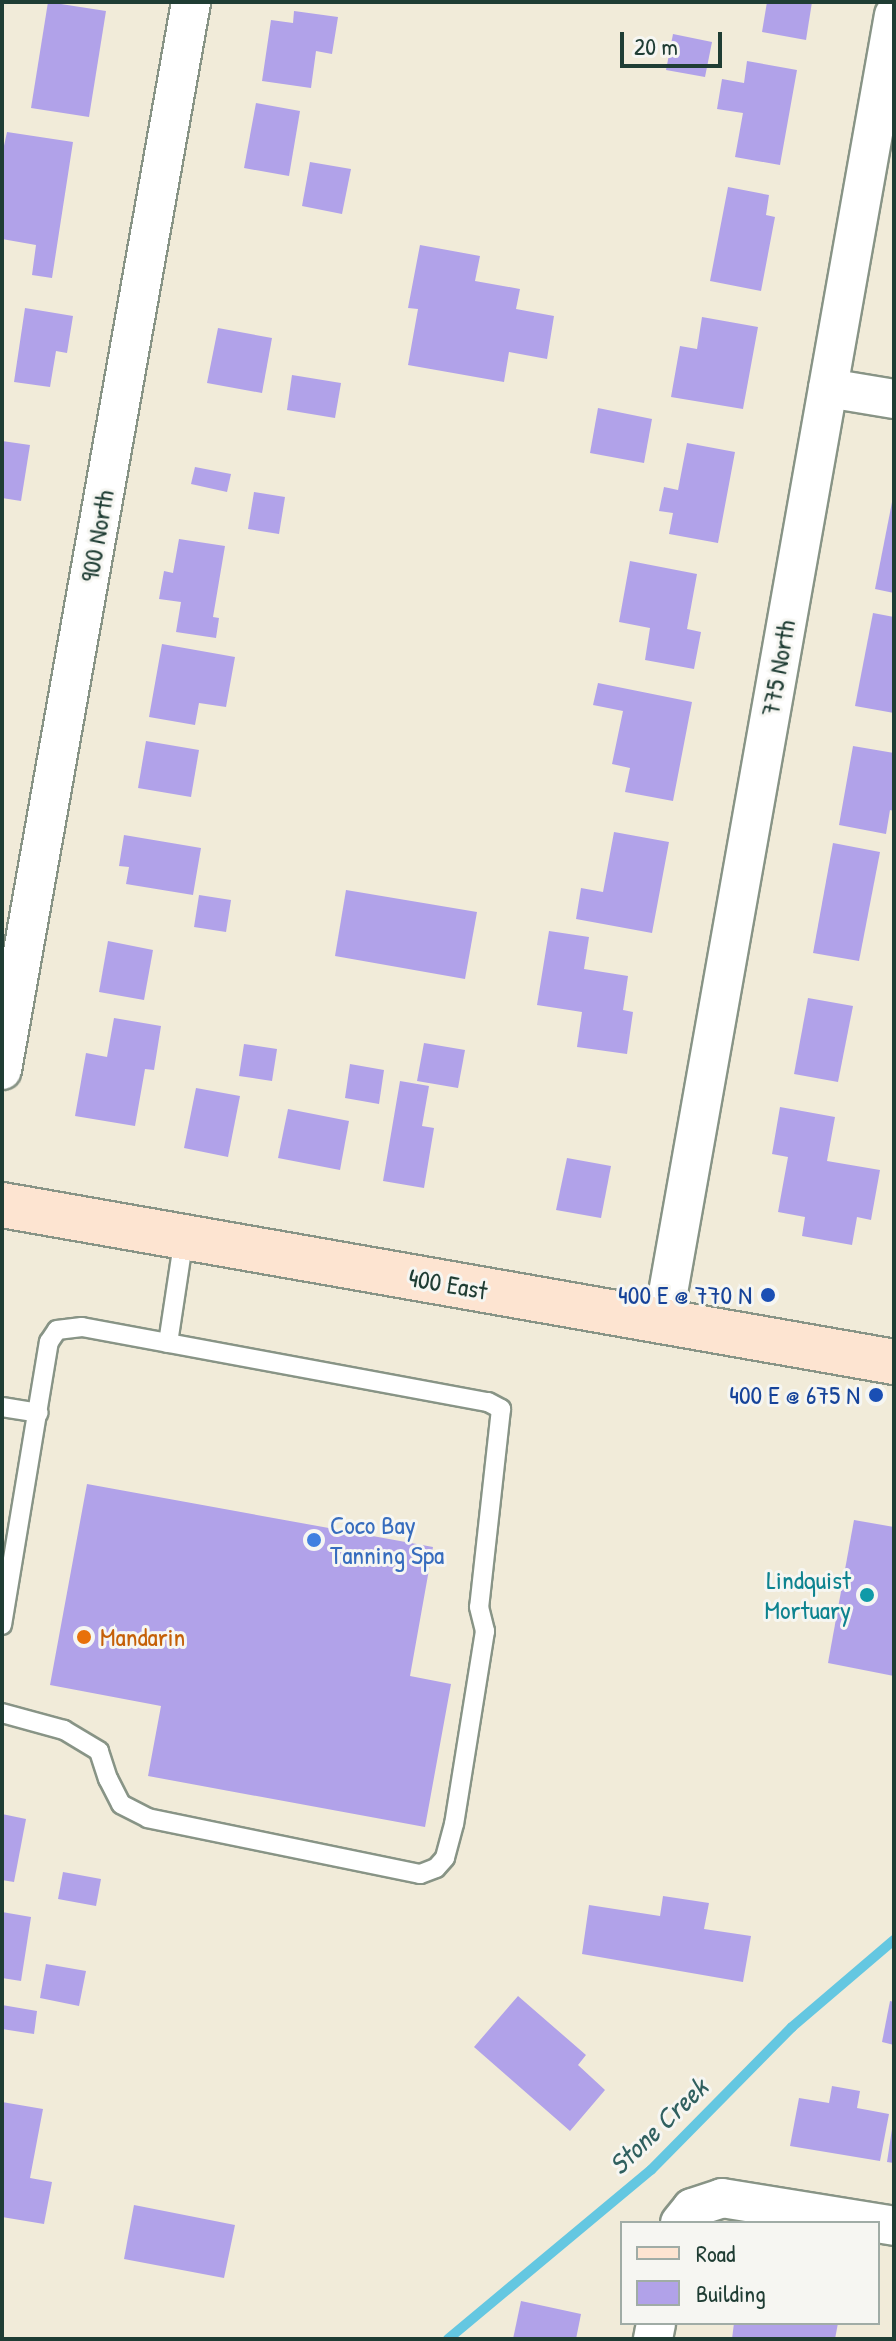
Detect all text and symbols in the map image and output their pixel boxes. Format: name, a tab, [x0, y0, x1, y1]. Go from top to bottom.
scale bar	[624, 16, 726, 66]
text: 20 m	[634, 30, 678, 62]
street label: 900 North	[74, 487, 120, 585]
street label: 775 North	[754, 618, 802, 718]
street label: 400 East	[406, 1262, 490, 1306]
place label: 400 E @ 770 N	[618, 1279, 752, 1311]
marker: 400 E @ 770 N	[759, 1286, 777, 1304]
place label: 400 E @ 675 N	[729, 1379, 860, 1411]
marker: 400 E @ 675 N	[867, 1386, 885, 1404]
place label: Coco Bay Tanning Spa	[330, 1509, 444, 1570]
marker: Coco Bay Tanning Spa	[305, 1531, 323, 1549]
place label: Lindquist Mortuary	[764, 1564, 851, 1626]
marker: Lindquist Mortuary	[858, 1586, 876, 1604]
place label: Mandarin	[100, 1621, 185, 1653]
marker: Mandarin	[75, 1628, 93, 1646]
water label: Stone Creek	[602, 2071, 714, 2181]
legend	[620, 2221, 880, 2325]
text: Road	[696, 2237, 735, 2269]
text: Building	[696, 2277, 766, 2309]

